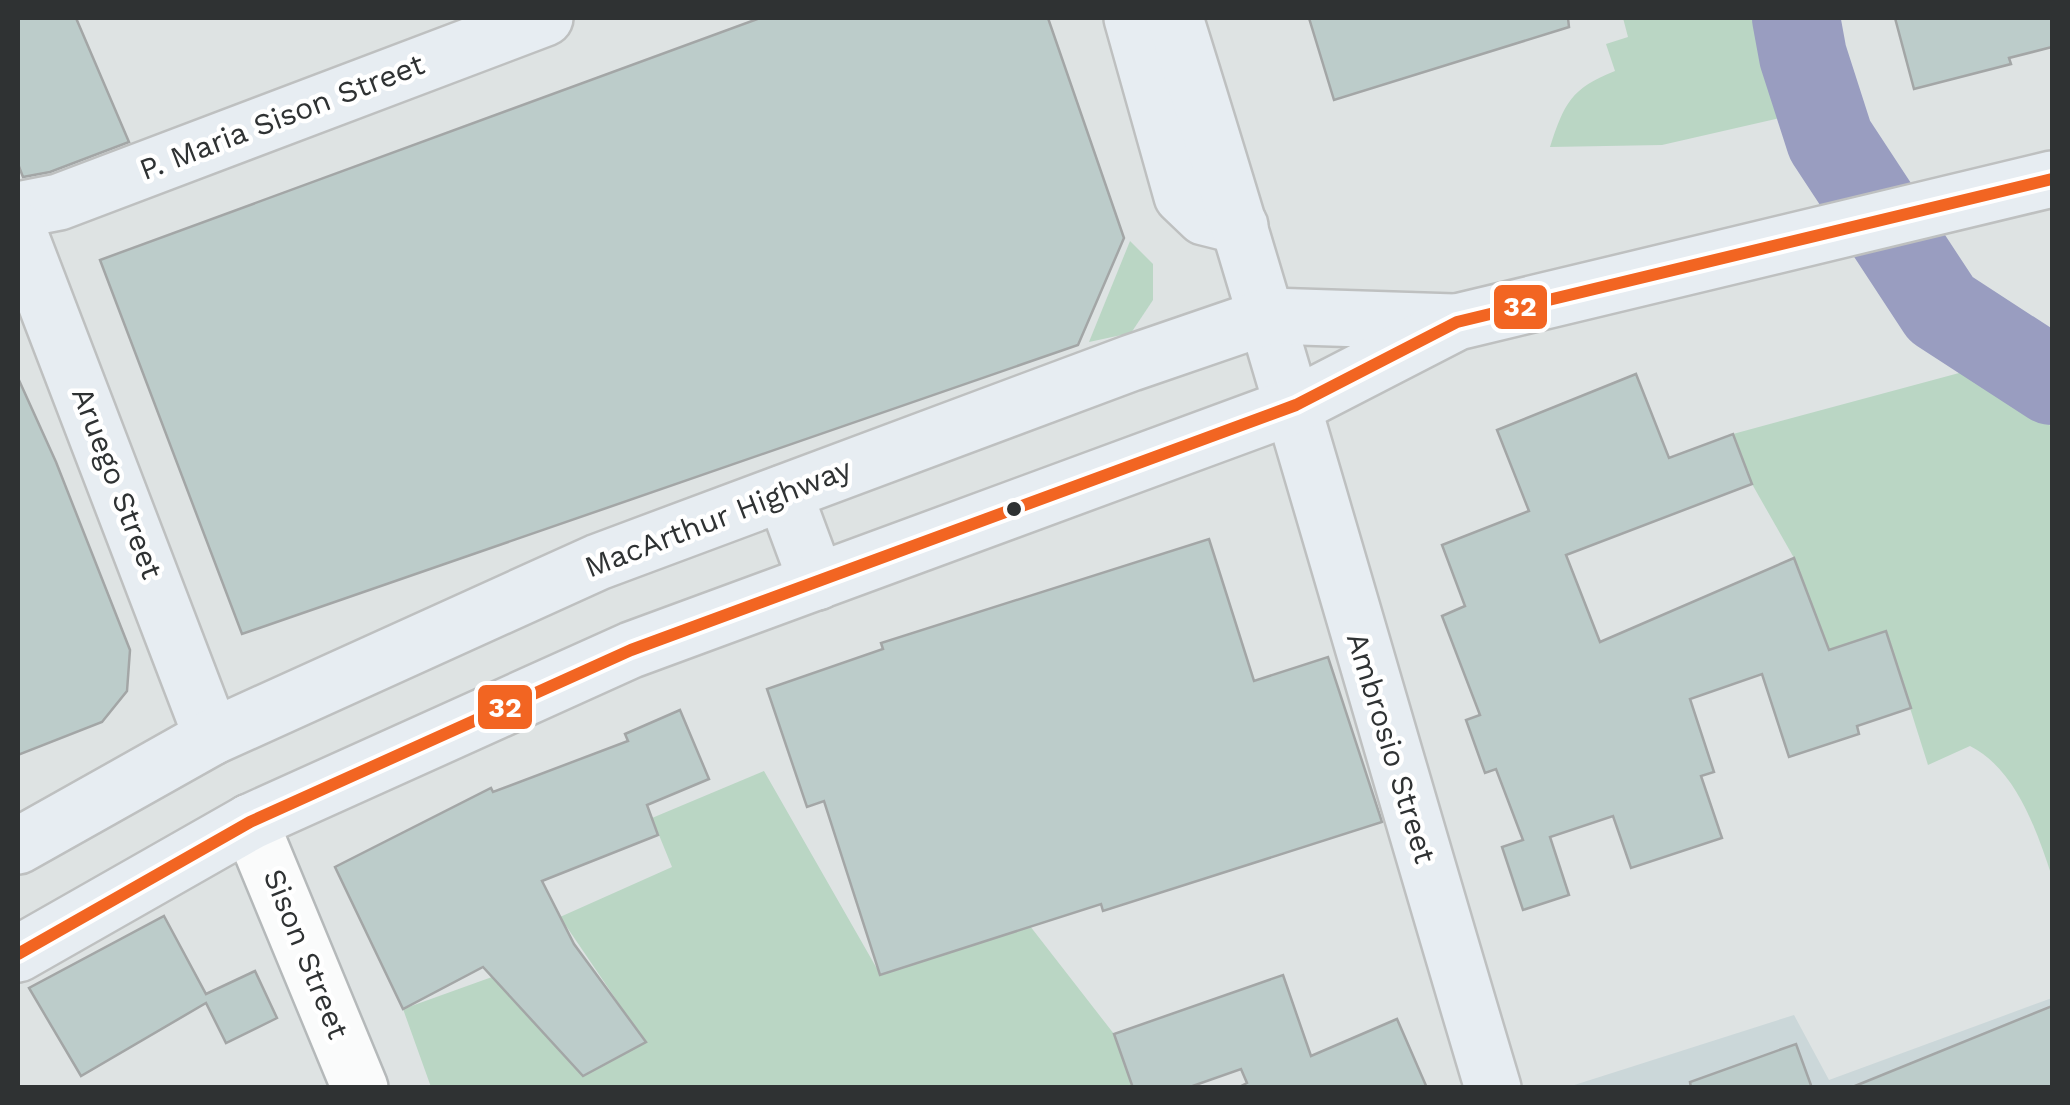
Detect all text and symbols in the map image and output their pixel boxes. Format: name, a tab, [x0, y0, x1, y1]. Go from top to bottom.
street label: P. Maria Sison Street	[135, 46, 429, 187]
line badge: 32	[1492, 283, 1549, 331]
text: 32	[1503, 290, 1537, 323]
street label: Aruego Street	[65, 382, 170, 584]
street label: MacArthur Highway	[580, 450, 856, 584]
unlabelled marker	[1004, 499, 1024, 519]
street label: Ambrosio Street	[1340, 628, 1443, 868]
line badge: 32	[476, 683, 534, 731]
text: 32	[488, 691, 522, 724]
street label: Sison Street	[257, 864, 357, 1044]

